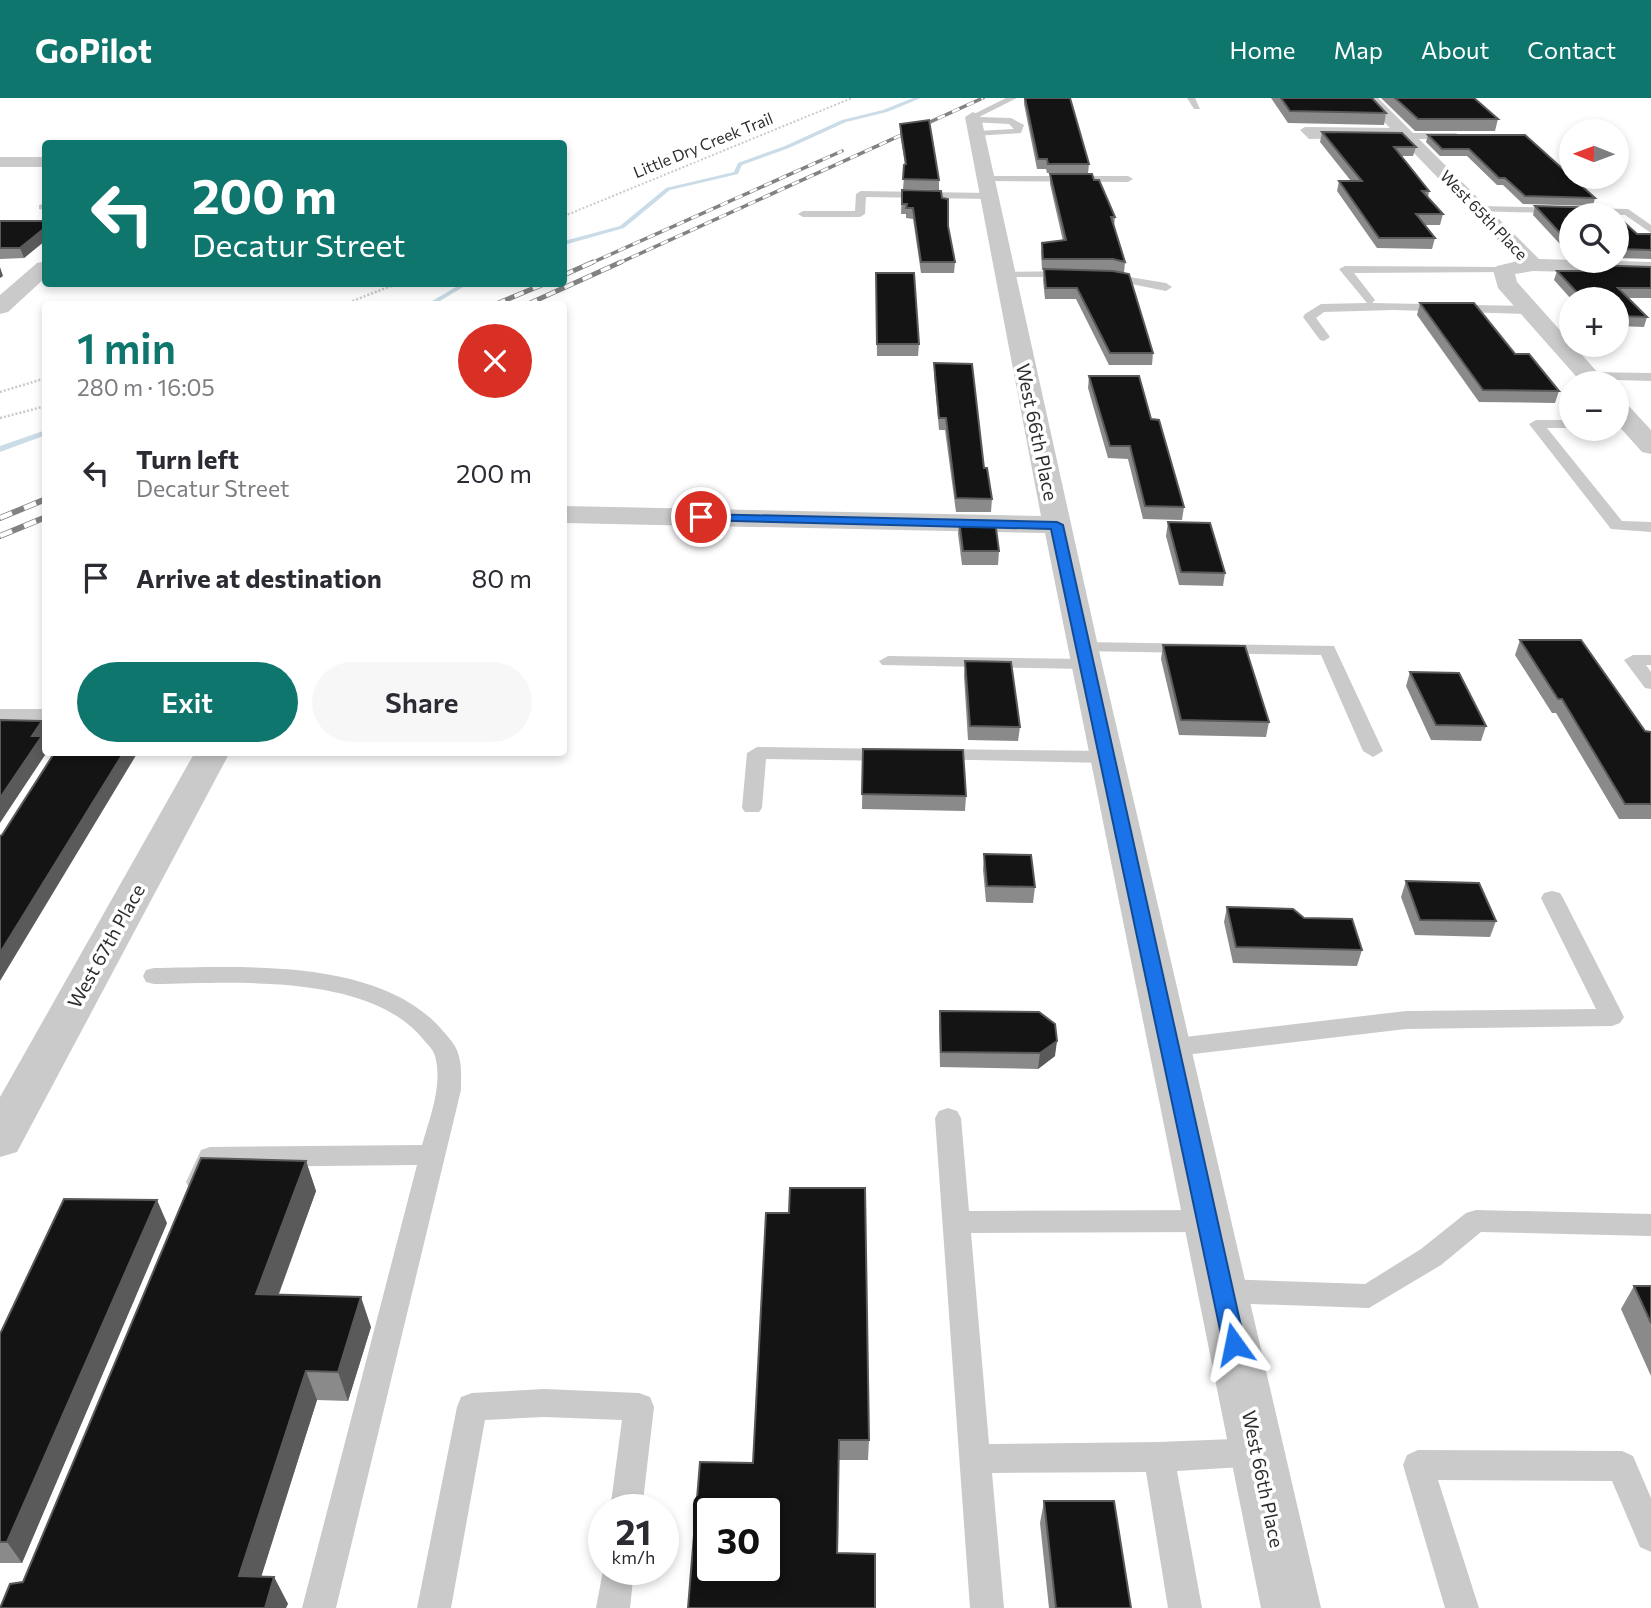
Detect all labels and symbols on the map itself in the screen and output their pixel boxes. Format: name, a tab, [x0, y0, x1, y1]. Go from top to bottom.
street label: Little Dry Creek Trail	[630, 108, 775, 181]
north arrow	[1559, 119, 1629, 189]
street label: West 65th Place	[1437, 166, 1532, 263]
street label: West 66th Place	[1012, 361, 1063, 503]
pin	[671, 487, 731, 547]
street label: West 67th Place	[62, 880, 149, 1012]
position arrow	[1197, 1307, 1271, 1381]
street label: West 66th Place	[1238, 1408, 1289, 1550]
speed limit sign: 30	[693, 1494, 784, 1585]

